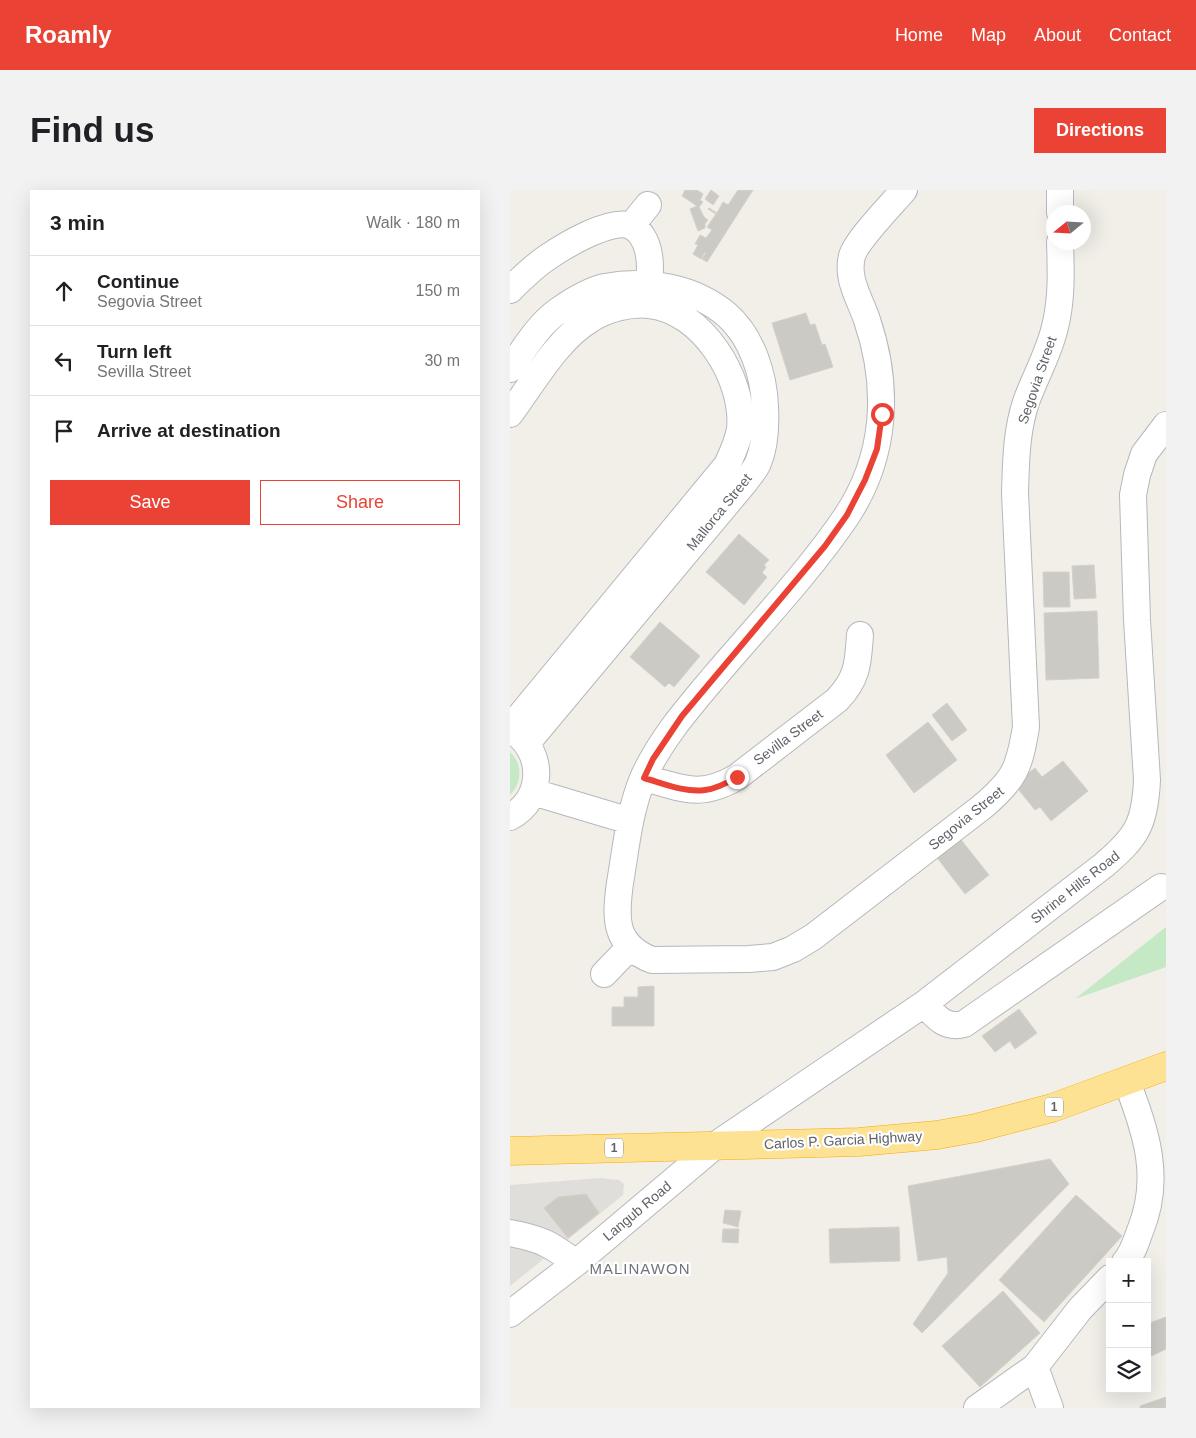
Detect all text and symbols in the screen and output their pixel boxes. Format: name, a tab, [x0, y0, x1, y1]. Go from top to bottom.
text: Roamly	[25, 21, 112, 48]
text: Home	[895, 25, 943, 45]
text: Map	[971, 25, 1006, 45]
text: About	[1034, 25, 1081, 45]
text: Contact	[1109, 25, 1171, 45]
button: Directions	[1034, 108, 1166, 153]
text: Find us	[30, 110, 154, 149]
north arrow	[1046, 205, 1091, 250]
text: 3 min	[50, 211, 105, 234]
text: Walk · 180 m	[366, 214, 460, 231]
text: Continue	[97, 271, 179, 292]
icon: ahead	[50, 277, 78, 305]
text: 150 m	[416, 282, 460, 299]
text: Segovia Street	[97, 293, 202, 310]
street label: Segovia Street	[1014, 334, 1060, 426]
text: Turn left	[97, 341, 172, 362]
icon: left	[50, 347, 78, 375]
text: 30 m	[424, 352, 460, 369]
text: Sevilla Street	[97, 363, 191, 380]
route start	[871, 403, 894, 426]
icon: arrive	[50, 417, 78, 445]
text: Arrive at destination	[97, 420, 281, 441]
street label: Mallorca Street	[683, 470, 755, 554]
button: Save	[50, 480, 250, 525]
button: Share	[260, 480, 460, 525]
street label: Sevilla Street	[750, 706, 826, 768]
route end	[726, 766, 749, 789]
street label: Segovia Street	[925, 783, 1007, 853]
street label: Shrine Hills Road	[1027, 847, 1123, 927]
road number: 1	[1045, 1098, 1063, 1116]
street label: Carlos P. Garcia Highway	[763, 1128, 923, 1152]
road number: 1	[605, 1138, 623, 1158]
street label: Langub Road	[600, 1178, 674, 1244]
map controls	[1106, 1258, 1151, 1393]
button: +	[1106, 1258, 1151, 1303]
district label: MALINAWON	[590, 1260, 690, 1277]
button: −	[1106, 1303, 1151, 1348]
button: layers	[1106, 1348, 1151, 1393]

